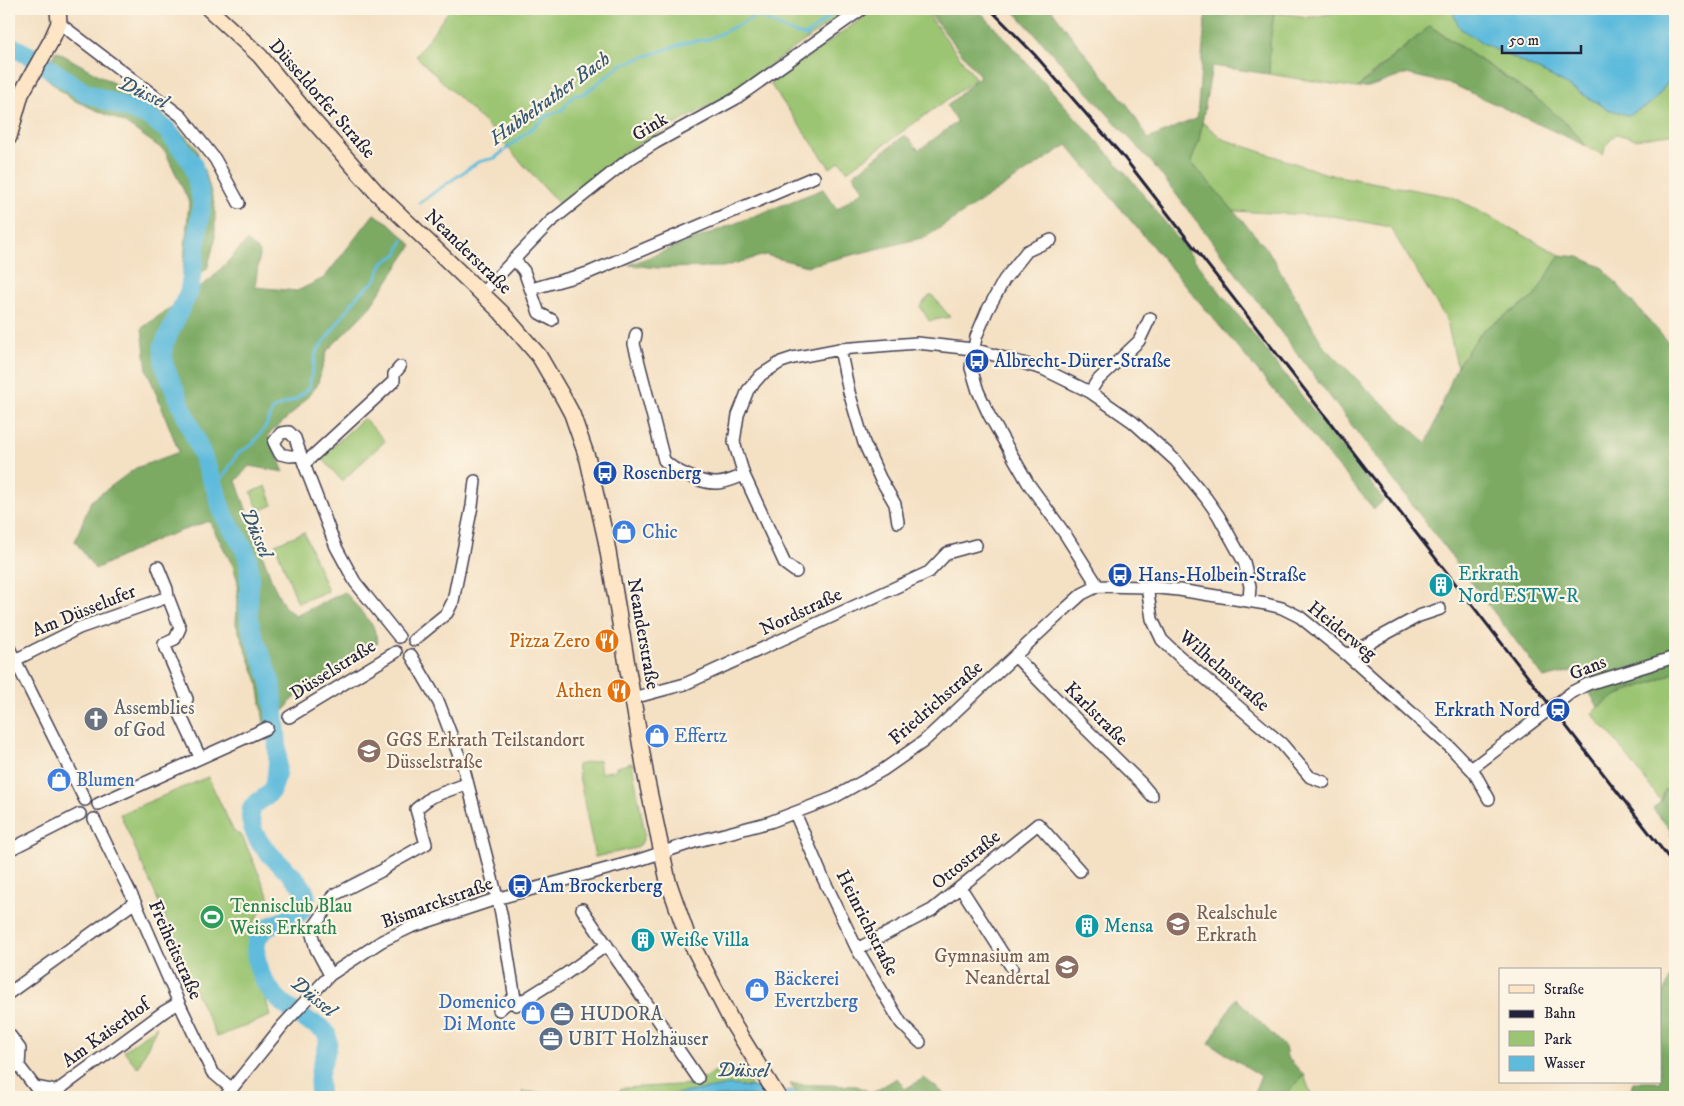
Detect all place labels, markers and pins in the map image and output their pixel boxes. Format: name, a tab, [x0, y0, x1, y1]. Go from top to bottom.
bus stop icon: Albrecht-Dürer-Straße	[964, 348, 990, 374]
place label: Albrecht-Dürer-Straße	[994, 350, 1171, 373]
bus stop icon: Rosenberg	[592, 460, 618, 486]
place label: Rosenberg	[622, 462, 702, 485]
shop icon: Chic	[611, 519, 637, 545]
place label: Chic	[642, 521, 678, 544]
bus stop icon: Hans-Holbein-Straße	[1107, 562, 1133, 588]
place label: Erkrath Nord ESTW-R	[1458, 563, 1579, 608]
place label: Hans-Holbein-Straße	[1138, 564, 1307, 587]
building icon: Erkrath Nord ESTW-R	[1428, 572, 1454, 598]
restaurant icon: Pizza Zero	[594, 628, 620, 654]
place label: Pizza Zero	[509, 630, 590, 653]
restaurant icon: Athen	[606, 678, 632, 704]
place label: Athen	[556, 680, 602, 703]
place label: Assemblies of God	[114, 697, 195, 742]
station icon: Erkrath Nord	[1545, 697, 1571, 723]
place label: Erkrath Nord	[1434, 699, 1541, 722]
church icon: Assemblies of God	[83, 706, 109, 732]
shop icon: Effertz	[644, 723, 670, 749]
place label: Effertz	[674, 725, 727, 748]
place label: GGS Erkrath Teilstandort Düsselstraße	[386, 729, 585, 774]
school or university icon: GGS Erkrath Teilstandort Düsselstraße	[356, 738, 382, 764]
shop icon: Blumen	[46, 767, 72, 793]
place label: Blumen	[76, 769, 135, 792]
bus stop icon: Am Brockerberg	[507, 873, 533, 899]
place label: Am Brockerberg	[538, 875, 663, 898]
place label: Tennisclub Blau Weiss Erkrath	[229, 895, 352, 940]
place label: Realschule Erkrath	[1196, 902, 1277, 947]
sports icon: Tennisclub Blau Weiss Erkrath	[199, 904, 225, 930]
school or university icon: Realschule Erkrath	[1165, 911, 1191, 937]
building icon: Mensa	[1074, 913, 1100, 939]
place label: Mensa	[1104, 915, 1153, 938]
building icon: Weiße Villa	[630, 927, 656, 953]
place label: Weiße Villa	[659, 929, 749, 952]
place label: Gymnasium am Neandertal	[934, 945, 1050, 990]
school or university icon: Gymnasium am Neandertal	[1054, 954, 1080, 980]
place label: Bäckerei Evertzberg	[774, 968, 858, 1013]
shop icon: Bäckerei Evertzberg	[744, 977, 770, 1003]
place label: Domenico Di Monte	[438, 991, 516, 1036]
shop icon: Domenico Di Monte	[520, 1000, 546, 1026]
office icon: HUDORA	[549, 1001, 575, 1027]
place label: HUDORA	[580, 1003, 664, 1026]
office icon: UBIT Holzhäuser	[538, 1026, 564, 1052]
place label: UBIT Holzhäuser	[568, 1028, 708, 1051]

